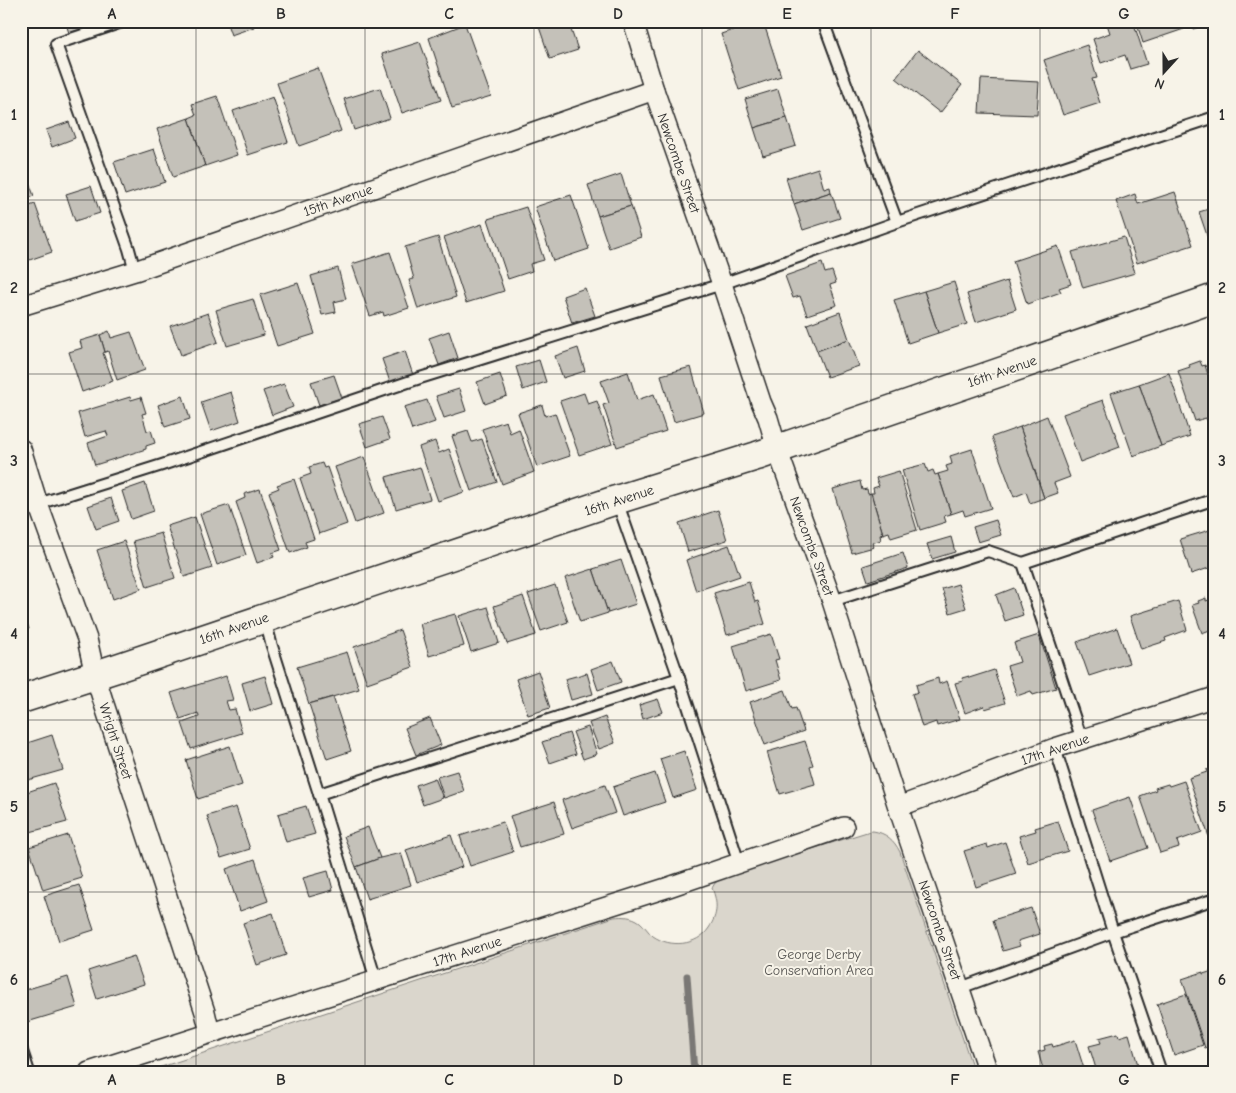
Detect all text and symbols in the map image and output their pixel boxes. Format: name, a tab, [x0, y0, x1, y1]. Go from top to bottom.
text: A	[108, 5, 117, 23]
text: B	[276, 5, 286, 23]
text: C	[444, 5, 454, 23]
text: D	[613, 5, 623, 23]
text: E	[782, 5, 792, 23]
text: F	[950, 5, 960, 23]
text: G	[1118, 5, 1130, 23]
north arrow	[1138, 48, 1188, 98]
text: N	[1152, 74, 1167, 93]
text: 1	[11, 106, 17, 124]
text: 1	[1219, 106, 1225, 124]
street label: Newcombe Street	[654, 111, 704, 216]
street label: 15th Avenue	[301, 181, 375, 220]
text: 2	[10, 279, 18, 297]
text: 2	[1218, 279, 1226, 297]
street label: 16th Avenue	[965, 352, 1039, 391]
text: 3	[10, 452, 18, 470]
text: 3	[1218, 452, 1226, 470]
street label: 16th Avenue	[582, 481, 656, 520]
street label: Newcombe Street	[786, 494, 838, 599]
street label: 16th Avenue	[197, 609, 271, 648]
text: 4	[10, 625, 18, 643]
text: 4	[1218, 625, 1226, 643]
street label: Wright Street	[95, 701, 136, 783]
street label: 17th Avenue	[1019, 730, 1091, 769]
text: 5	[10, 798, 18, 816]
text: 5	[1218, 798, 1226, 816]
street label: Newcombe Street	[915, 878, 965, 983]
street label: 17th Avenue	[431, 932, 504, 971]
park label: George Derby Conservation Area	[764, 946, 874, 979]
text: 6	[10, 971, 18, 989]
text: 6	[1218, 971, 1226, 989]
text: A	[108, 1071, 117, 1089]
text: B	[276, 1071, 286, 1089]
text: C	[444, 1071, 454, 1089]
text: D	[613, 1071, 623, 1089]
text: E	[782, 1071, 792, 1089]
text: F	[950, 1071, 960, 1089]
text: G	[1118, 1071, 1130, 1089]

